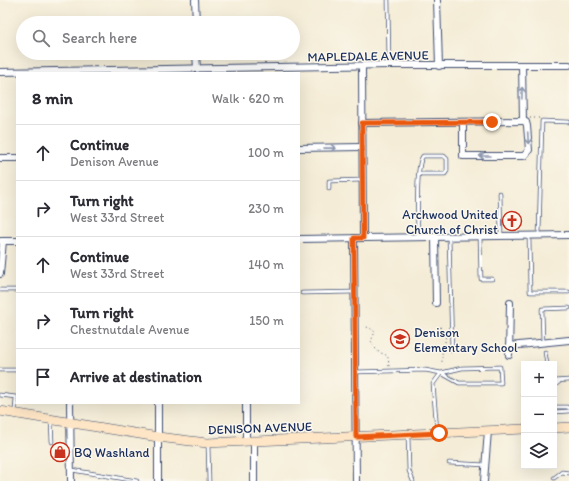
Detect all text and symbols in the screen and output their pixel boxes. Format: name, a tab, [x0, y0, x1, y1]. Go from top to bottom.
search box	[16, 16, 300, 60]
icon: search	[30, 27, 52, 49]
text: Search here	[62, 29, 137, 47]
street label: MAPLEDALE AVENUE	[307, 47, 429, 65]
one-way arrow	[518, 87, 526, 100]
text: 8 min	[32, 88, 73, 108]
text: Walk · 620 m	[212, 91, 284, 106]
route end	[483, 113, 501, 131]
one-way arrow	[524, 131, 532, 144]
text: Continue	[70, 136, 129, 154]
icon: ahead	[32, 142, 54, 164]
one-way arrow	[323, 144, 336, 152]
text: 100 m	[248, 145, 284, 160]
one-way arrow	[479, 152, 492, 160]
text: Denison Avenue	[70, 154, 159, 169]
text: Turn right	[70, 192, 134, 210]
icon: right	[32, 198, 54, 220]
text: 230 m	[248, 201, 284, 216]
place label: Archwood United Church of Christ	[402, 207, 498, 237]
text: West 33rd Street	[70, 210, 164, 225]
church icon: Archwood United Church of Christ	[501, 210, 523, 232]
text: Continue	[70, 248, 129, 266]
icon: ahead	[32, 254, 54, 276]
text: 140 m	[248, 257, 284, 272]
text: West 33rd Street	[70, 266, 164, 281]
text: Turn right	[70, 304, 134, 322]
icon: right	[32, 310, 54, 332]
text: 150 m	[249, 313, 284, 328]
text: Chestnutdale Avenue	[70, 322, 189, 337]
place label: Denison Elementary School	[414, 325, 518, 355]
school or university icon: Denison Elementary School	[389, 328, 411, 350]
map controls	[521, 361, 557, 469]
button: +	[521, 361, 557, 397]
icon: arrive	[32, 366, 54, 388]
text: Arrive at destination	[70, 368, 202, 386]
button: −	[521, 397, 557, 433]
street label: DENISON AVENUE	[208, 419, 312, 437]
route start	[430, 424, 448, 442]
button: layers	[521, 433, 557, 469]
shop icon: BQ Washland	[49, 441, 71, 463]
place label: BQ Washland	[74, 445, 149, 460]

